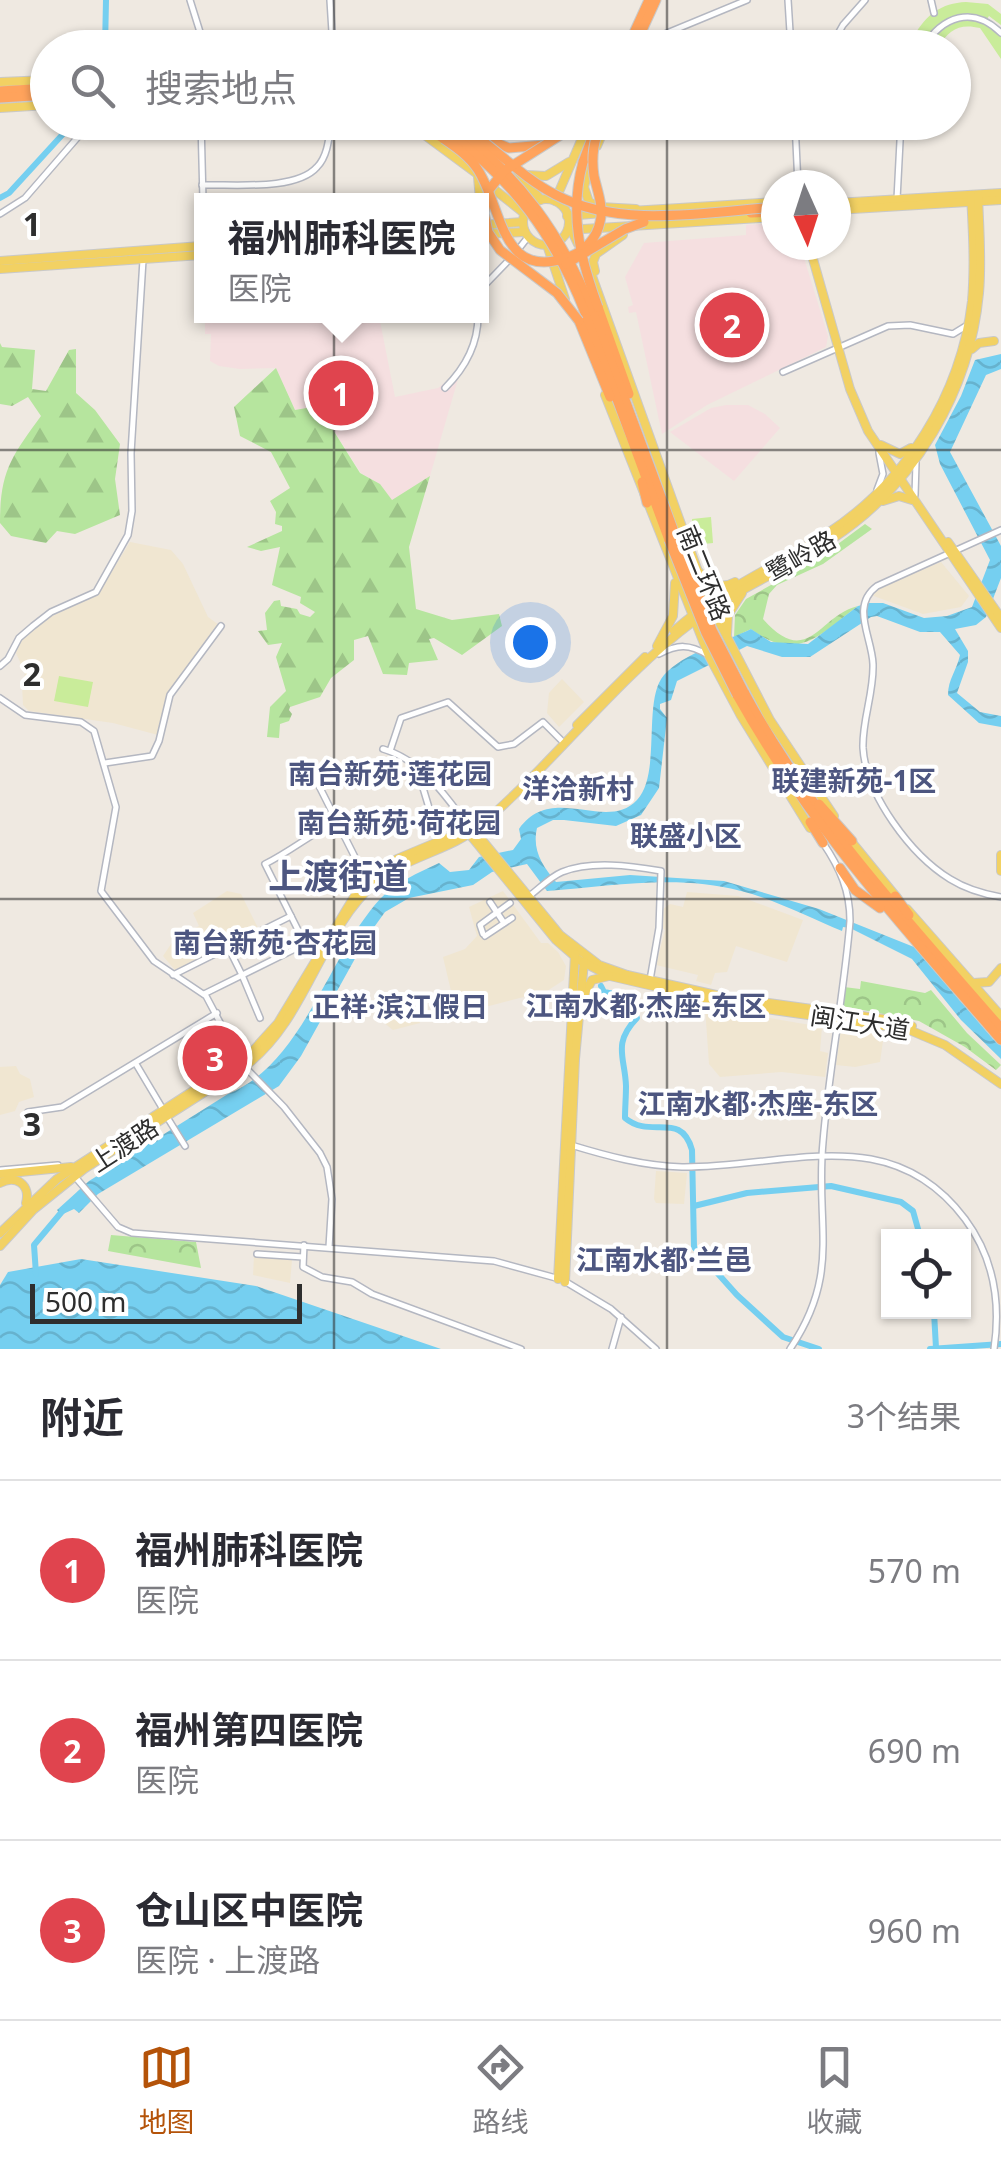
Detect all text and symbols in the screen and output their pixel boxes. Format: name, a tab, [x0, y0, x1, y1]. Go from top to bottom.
search box	[30, 30, 971, 140]
icon: search	[65, 58, 120, 113]
text: 搜索地点	[145, 61, 297, 113]
north arrow	[761, 170, 851, 260]
popup	[194, 193, 489, 323]
text: 1	[23, 202, 41, 245]
text: 福州肺科医院	[227, 211, 456, 263]
text: 医院	[227, 266, 292, 309]
pin: 2	[700, 288, 764, 362]
pin: 1	[308, 356, 374, 430]
street label: 南二环路	[670, 520, 739, 625]
street label: 鹭岭路	[760, 522, 841, 589]
your location	[505, 617, 556, 668]
text: 2	[23, 652, 41, 695]
district label: 南台新苑·莲花园	[288, 754, 492, 792]
district label: 联建新苑-1区	[772, 761, 936, 799]
district label: 洋洽新村	[522, 769, 634, 807]
district label: 南台新苑·荷花园	[297, 803, 501, 841]
district label: 联盛小区	[630, 816, 742, 854]
district label: 上渡街道	[268, 852, 408, 899]
district label: 南台新苑·杏花园	[173, 923, 377, 961]
district label: 江南水都·杰座-东区	[526, 986, 766, 1024]
district label: 正祥·滨江假日	[312, 987, 488, 1025]
street label: 闽江大道	[808, 997, 912, 1047]
pin: 3	[182, 1020, 248, 1096]
district label: 江南水都·杰座-东区	[638, 1084, 878, 1122]
text: 3	[23, 1102, 41, 1145]
street label: 上渡路	[83, 1109, 164, 1179]
map controls	[881, 1229, 971, 1319]
button: locate	[881, 1229, 971, 1319]
district label: 江南水都·兰邑	[576, 1240, 752, 1278]
scale bar	[30, 1279, 302, 1324]
text: 500 m	[45, 1282, 127, 1320]
text: 附近	[40, 1388, 124, 1445]
text: 3个结果	[847, 1394, 961, 1437]
text: 福州肺科医院	[135, 1523, 363, 1575]
text: 1	[63, 1549, 82, 1592]
text: 570 m	[868, 1549, 961, 1592]
text: 医院	[135, 1578, 199, 1621]
text: 福州第四医院	[135, 1703, 363, 1755]
text: 2	[63, 1729, 82, 1772]
text: 690 m	[868, 1729, 961, 1772]
text: 医院	[135, 1758, 199, 1801]
text: 仓山区中医院	[135, 1883, 363, 1935]
text: 3	[63, 1909, 82, 1952]
text: 960 m	[868, 1909, 961, 1952]
text: 医院 · 上渡路	[135, 1938, 320, 1981]
tab: 地图	[139, 2040, 195, 2140]
tab: 路线	[472, 2040, 528, 2140]
tab: 收藏	[806, 2040, 862, 2140]

